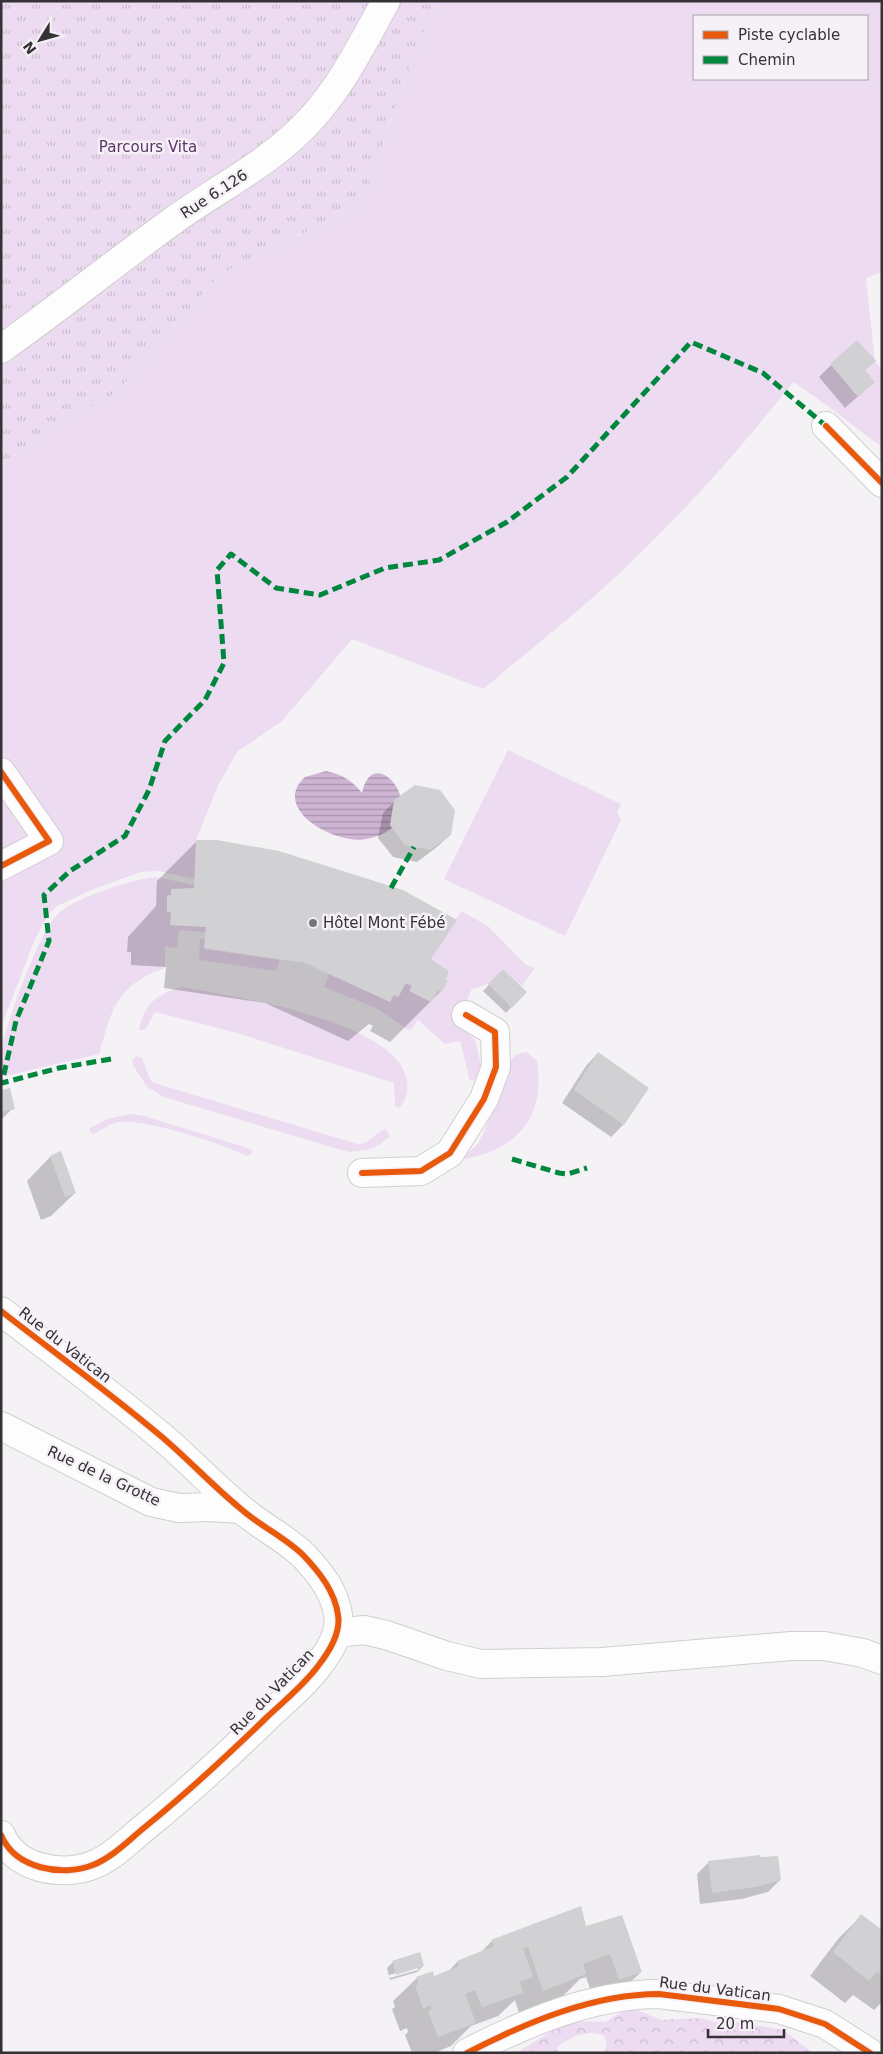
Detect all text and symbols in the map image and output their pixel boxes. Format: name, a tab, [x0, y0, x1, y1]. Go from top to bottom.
north arrow	[15, 15, 65, 65]
legend	[693, 15, 868, 80]
text: Piste cyclable	[738, 26, 840, 44]
text: N	[20, 38, 40, 57]
text: Chemin	[738, 51, 796, 69]
park label: Parcours Vita	[99, 138, 197, 156]
street label: Rue 6.126	[177, 166, 251, 222]
place label: Hôtel Mont Fébé	[323, 914, 446, 932]
marker: Hôtel Mont Fébé	[307, 917, 319, 929]
street label: Rue du Vatican	[15, 1303, 115, 1387]
street label: Rue de la Grotte	[45, 1442, 163, 1510]
street label: Rue du Vatican	[227, 1645, 317, 1739]
street label: Rue du Vatican	[658, 1973, 772, 2005]
scale bar	[708, 2006, 784, 2038]
text: 20 m	[716, 2015, 754, 2033]

